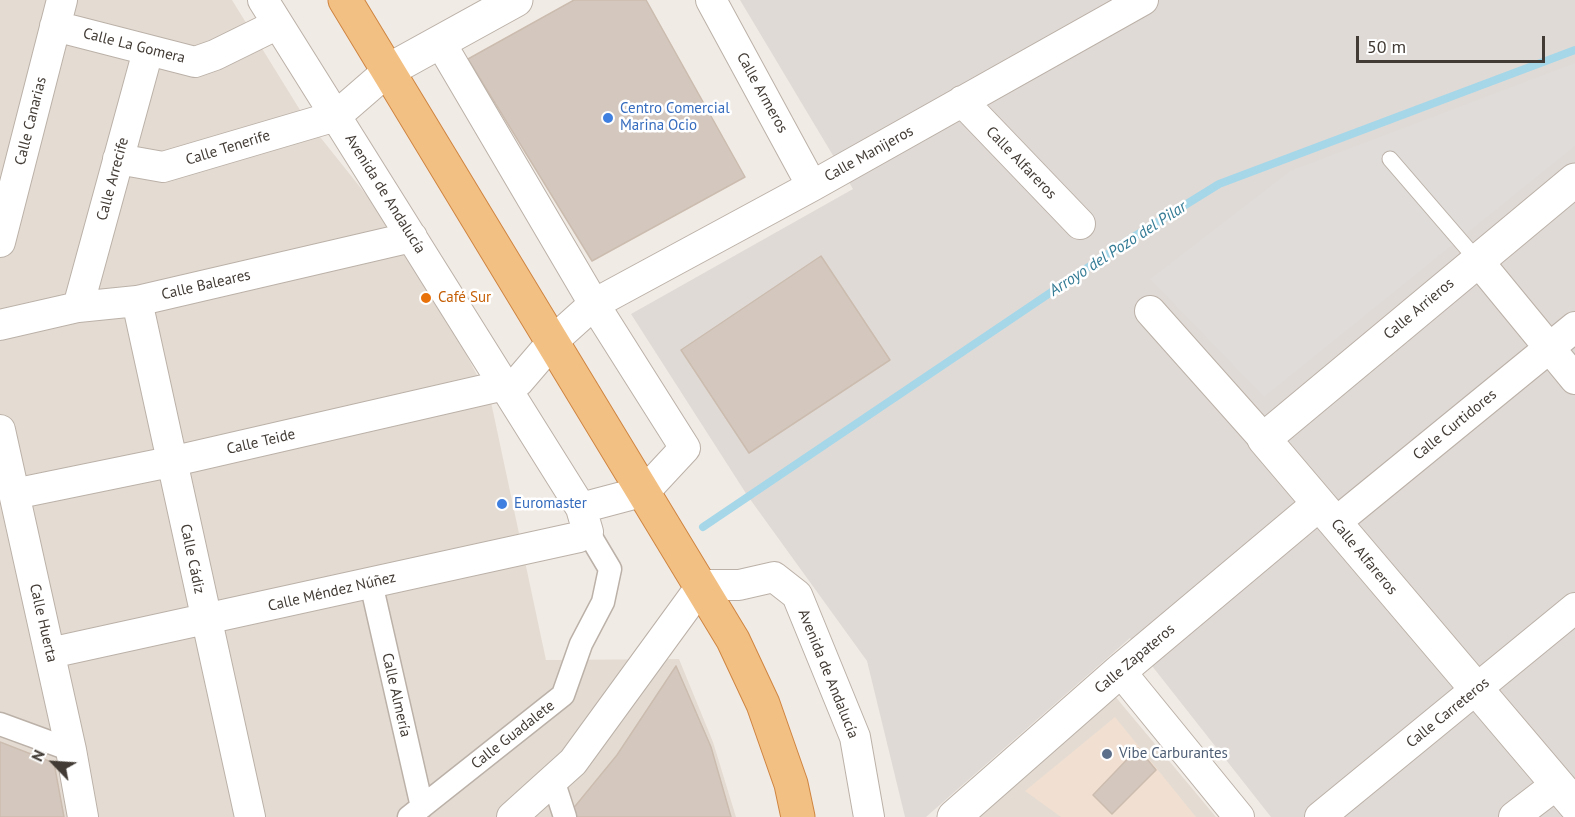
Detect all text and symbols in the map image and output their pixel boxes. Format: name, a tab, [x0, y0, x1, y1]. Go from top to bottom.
scale bar	[1359, 24, 1548, 62]
street label: Calle La Gomera	[81, 25, 187, 67]
text: 50 m	[1367, 35, 1406, 58]
street label: Calle Armeros	[732, 50, 792, 136]
street label: Calle Canarias	[11, 75, 51, 167]
place label: Centro Comercial Marina Ocio	[620, 100, 730, 135]
marker: Centro Comercial Marina Ocio	[601, 111, 615, 125]
street label: Calle Manijeros	[821, 122, 917, 186]
street label: Calle Alfareros	[982, 123, 1060, 203]
street label: Calle Tenerife	[184, 127, 272, 169]
street label: Avenida de Andalucía	[341, 131, 429, 257]
street label: Calle Arrecife	[93, 135, 133, 223]
water label: Arroyo del Pozo del Pilar	[1046, 197, 1190, 301]
street label: Calle Baleares	[160, 266, 252, 304]
street label: Calle Arrieros	[1380, 274, 1458, 344]
place label: Café Sur	[438, 289, 491, 307]
marker: Café Sur	[419, 291, 433, 305]
street label: Calle Curtidores	[1410, 386, 1500, 464]
street label: Calle Teide	[225, 425, 297, 459]
place label: Euromaster	[514, 495, 587, 513]
marker: Euromaster	[495, 497, 509, 511]
street label: Calle Alfareros	[1327, 515, 1401, 599]
street label: Calle Cádiz	[176, 522, 208, 596]
street label: Calle Méndez Núñez	[266, 569, 398, 615]
street label: Calle Huerta	[25, 582, 61, 664]
street label: Avenida de Andalucía	[794, 607, 862, 741]
street label: Calle Zapateros	[1091, 620, 1179, 698]
street label: Calle Almería	[378, 651, 414, 739]
street label: Calle Carreteros	[1403, 674, 1493, 752]
street label: Calle Guadalete	[468, 697, 558, 773]
north arrow	[24, 733, 84, 793]
place label: Vibe Carburantes	[1119, 745, 1228, 763]
text: N	[26, 746, 49, 764]
marker: Vibe Carburantes	[1100, 747, 1114, 761]

